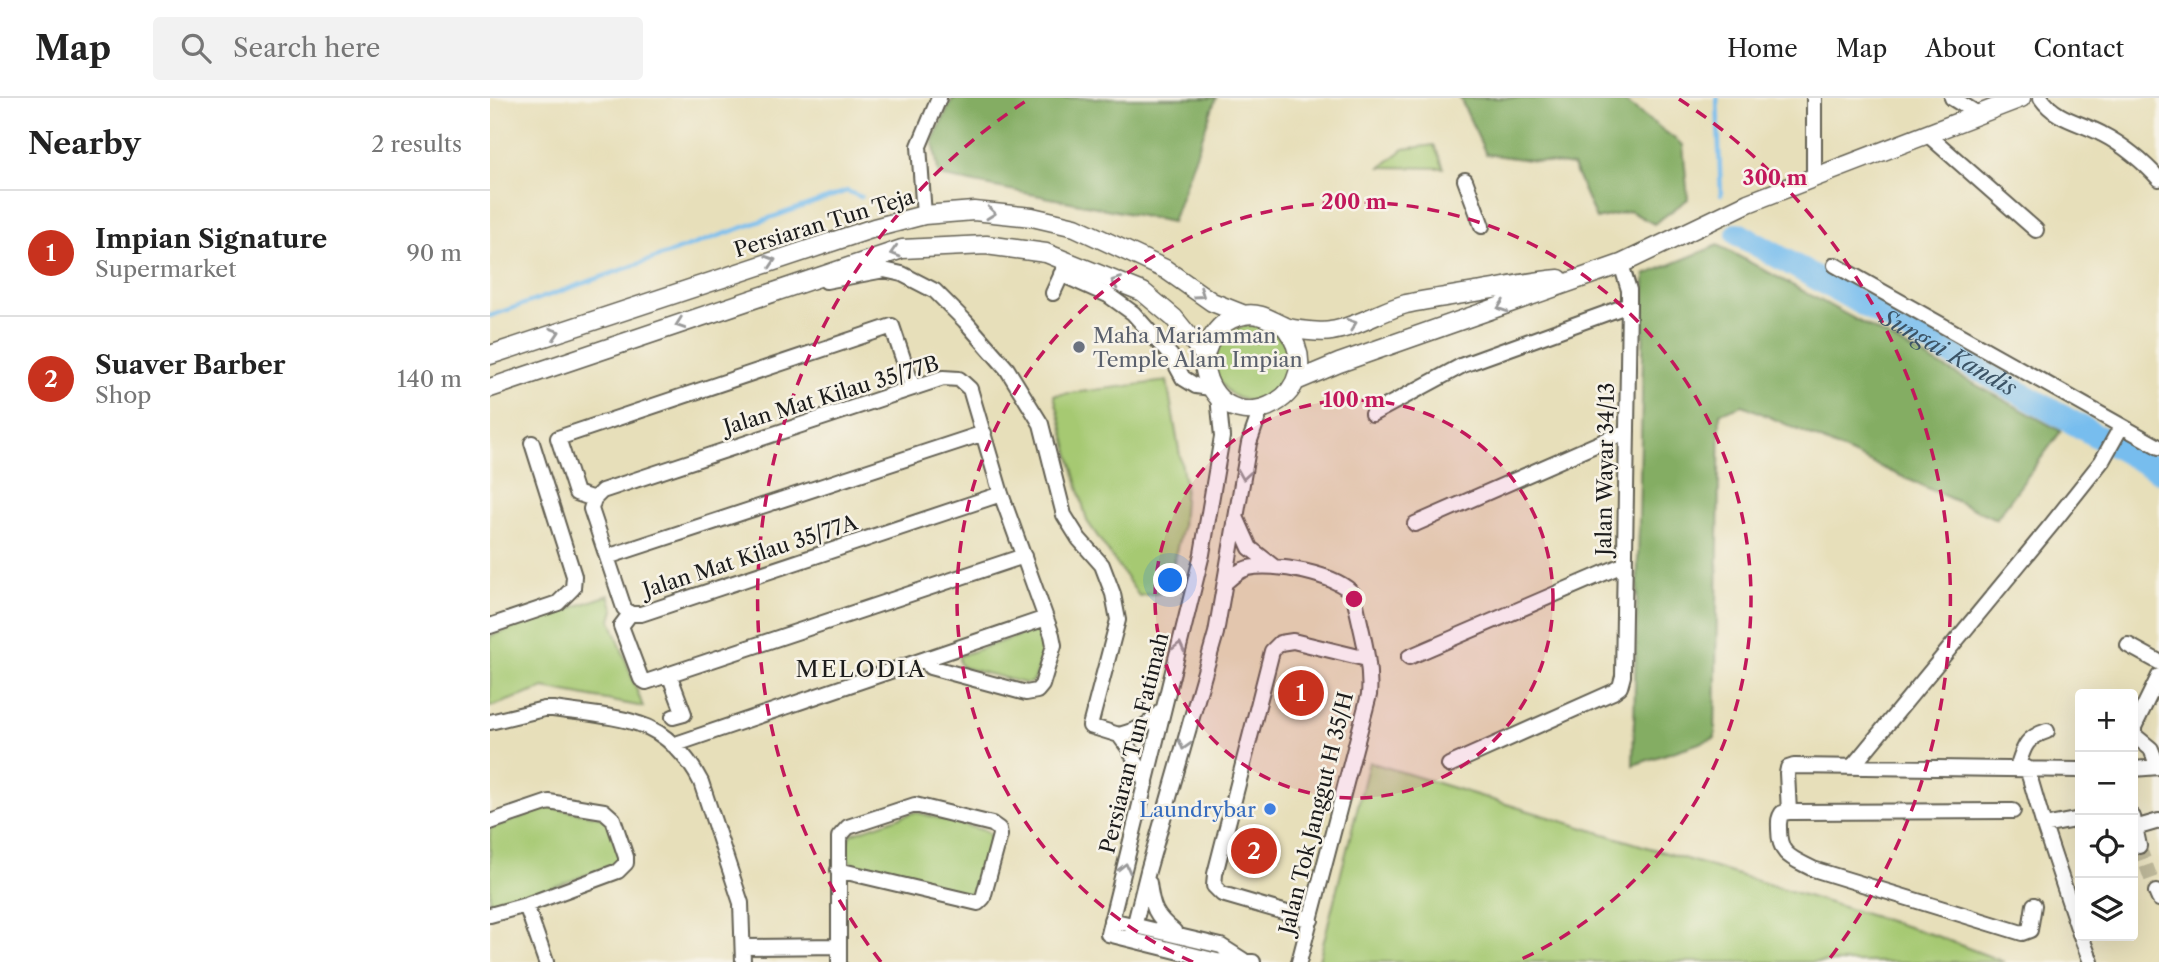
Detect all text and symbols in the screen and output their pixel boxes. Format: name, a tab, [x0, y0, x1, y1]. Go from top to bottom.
search box	[153, 17, 643, 80]
text: Map	[35, 28, 111, 69]
icon: search	[177, 29, 215, 67]
text: Search here	[233, 32, 380, 64]
text: Home	[1727, 34, 1798, 63]
text: Map	[1836, 34, 1887, 63]
text: About	[1925, 34, 1996, 63]
text: Contact	[2034, 34, 2124, 63]
text: Nearby	[28, 125, 141, 162]
text: 2 results	[371, 130, 462, 158]
text: 300 m	[1743, 165, 1807, 190]
street label: Persiaran Tun Teja	[731, 183, 918, 262]
text: 200 m	[1321, 189, 1387, 214]
one-way arrow	[986, 205, 997, 220]
text: Impian Signature	[95, 223, 327, 255]
text: 1	[46, 239, 56, 267]
text: 90 m	[406, 239, 462, 267]
one-way arrow	[890, 244, 902, 259]
text: Supermarket	[95, 255, 236, 283]
one-way arrow	[764, 255, 776, 270]
one-way arrow	[1111, 276, 1123, 290]
one-way arrow	[1192, 286, 1205, 298]
one-way arrow	[1496, 299, 1509, 313]
water label: Sungai Kandis	[1874, 302, 2023, 403]
one-way arrow	[674, 316, 686, 330]
one-way arrow	[1346, 318, 1358, 332]
place label: Maha Mariamman Temple Alam Impian	[1093, 323, 1303, 372]
one-way arrow	[548, 327, 560, 342]
marker: Maha Mariamman Temple Alam Impian	[1071, 339, 1087, 355]
text: Suaver Barber	[95, 349, 285, 381]
street label: Jalan Mat Kilau 35/77B	[718, 350, 942, 441]
text: 2	[44, 365, 58, 393]
text: 140 m	[397, 365, 462, 393]
text: Shop	[95, 381, 151, 409]
street label: Jalan Wayar 34/13	[1591, 382, 1619, 559]
text: 100 m	[1323, 387, 1385, 412]
one-way arrow	[1237, 469, 1252, 481]
street label: Jalan Mat Kilau 35/77A	[637, 509, 861, 603]
your location	[1153, 563, 1187, 597]
centre of rings	[1342, 587, 1366, 611]
street label: Persiaran Tun Fatimah	[1094, 630, 1174, 856]
one-way arrow	[1171, 641, 1186, 653]
district label: MELODIA	[795, 655, 927, 683]
pin: 1	[1278, 667, 1324, 719]
street label: Jalan Tok Janggut H 35/H	[1273, 689, 1358, 940]
map controls	[2075, 689, 2138, 941]
button: +	[2075, 689, 2138, 752]
one-way arrow	[1178, 738, 1192, 750]
button: −	[2075, 752, 2138, 815]
place label: Laundrybar	[1139, 797, 1256, 822]
marker: Laundrybar	[1262, 801, 1278, 817]
button: locate	[2075, 815, 2138, 878]
pin: 2	[1231, 825, 1277, 877]
one-way arrow	[1117, 862, 1131, 874]
button: layers	[2075, 878, 2138, 941]

